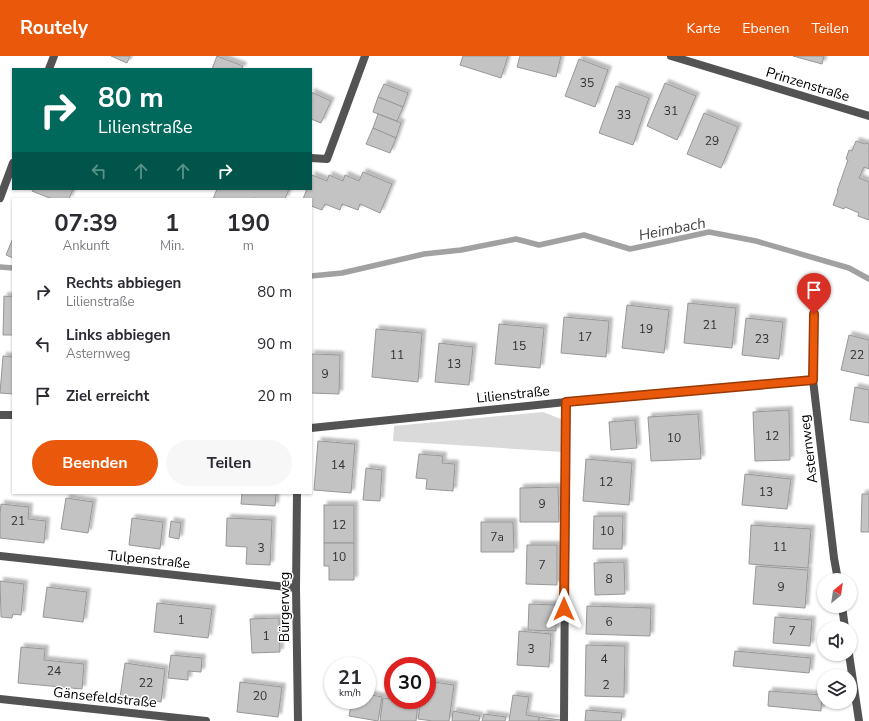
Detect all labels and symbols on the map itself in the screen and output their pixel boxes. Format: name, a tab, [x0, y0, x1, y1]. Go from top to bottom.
street label: Prinzenstraße	[764, 63, 852, 106]
house number: 35	[580, 75, 594, 91]
house number: 31	[664, 103, 678, 119]
house number: 33	[617, 107, 631, 123]
house number: 29	[705, 133, 719, 149]
water label: Heimbach	[637, 213, 707, 245]
pin	[797, 273, 831, 314]
house number: 21	[703, 317, 717, 333]
house number: 19	[639, 321, 653, 337]
house number: 17	[578, 329, 592, 345]
house number: 23	[755, 331, 769, 347]
house number: 15	[512, 338, 526, 354]
house number: 11	[390, 347, 404, 363]
house number: 22	[850, 347, 864, 363]
house number: 13	[447, 356, 461, 372]
house number: 9	[321, 366, 329, 382]
street label: Lilienstraße	[475, 381, 551, 408]
street label: Asternweg	[795, 413, 822, 484]
house number: 12	[765, 428, 779, 444]
house number: 10	[667, 430, 681, 446]
house number: 14	[331, 457, 345, 473]
house number: 12	[599, 474, 613, 490]
house number: 13	[759, 484, 773, 500]
house number: 9	[538, 496, 546, 512]
house number: 21	[11, 513, 25, 529]
house number: 12	[332, 517, 346, 533]
house number: 10	[600, 523, 614, 539]
house number: 7a	[490, 529, 504, 545]
house number: 11	[773, 539, 787, 555]
house number: 3	[257, 540, 265, 556]
street label: Tulpenstraße	[107, 546, 191, 573]
house number: 10	[332, 549, 346, 565]
house number: 7	[538, 557, 546, 573]
house number: 8	[605, 571, 613, 587]
street label: Bürgerweg	[275, 572, 294, 642]
north arrow	[817, 573, 857, 613]
house number: 9	[777, 579, 785, 595]
position arrow	[543, 588, 585, 630]
house number: 1	[177, 612, 185, 628]
house number: 6	[605, 614, 613, 630]
house number: 7	[788, 623, 796, 639]
house number: 1	[262, 628, 270, 644]
house number: 3	[527, 641, 535, 657]
house number: 4	[600, 651, 608, 667]
speed limit sign: 30	[384, 657, 436, 709]
house number: 24	[47, 663, 61, 679]
house number: 22	[139, 675, 153, 691]
house number: 2	[602, 677, 610, 693]
street label: Gänsefeldstraße	[52, 683, 158, 712]
house number: 20	[253, 688, 267, 704]

